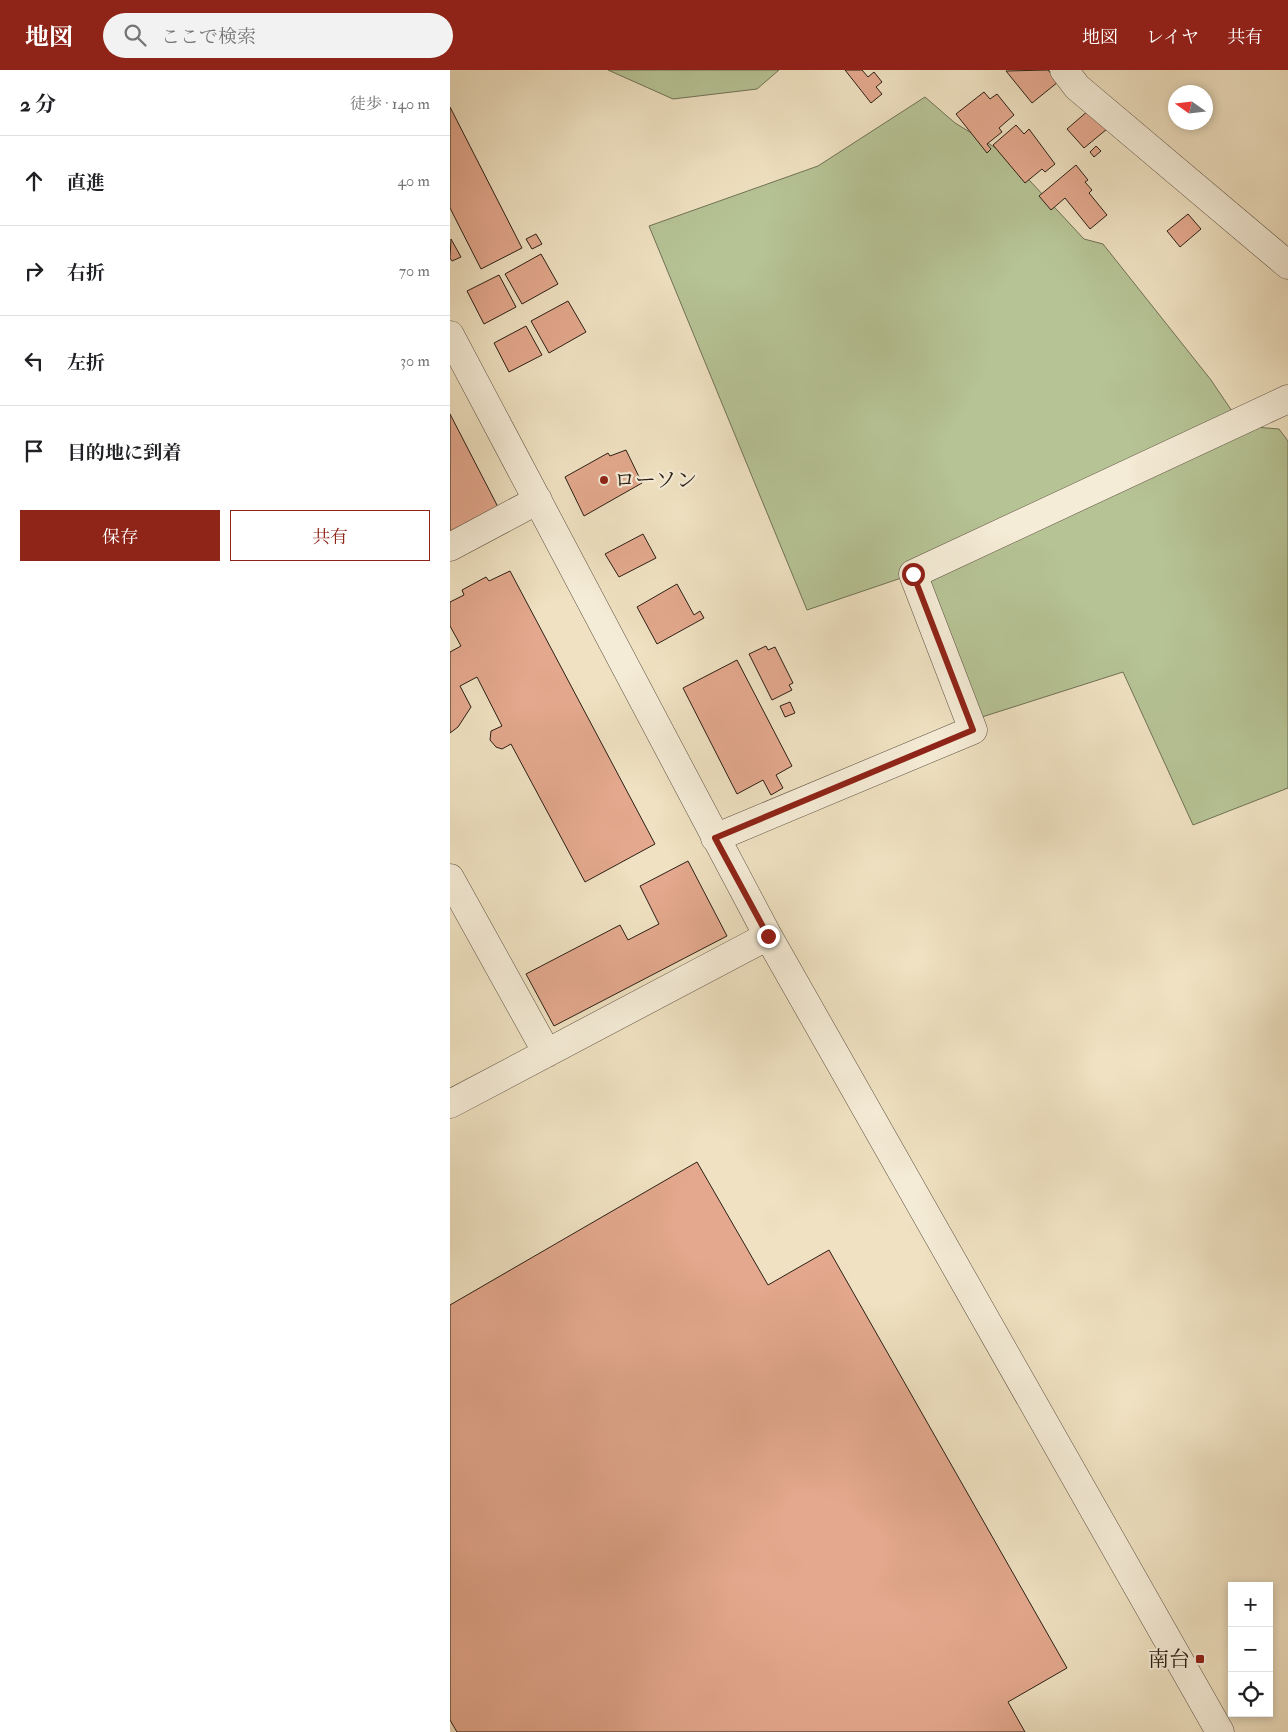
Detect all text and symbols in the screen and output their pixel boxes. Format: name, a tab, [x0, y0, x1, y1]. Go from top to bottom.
search box	[103, 13, 453, 58]
icon: search	[121, 21, 149, 49]
text: 地図	[25, 22, 73, 53]
text: ここで検索	[161, 25, 256, 49]
text: 地図	[1082, 26, 1118, 49]
text: レイヤ	[1146, 26, 1199, 49]
text: 共有	[1227, 26, 1263, 49]
north arrow	[1168, 85, 1213, 130]
text: 2 分	[20, 91, 56, 118]
text: 徒歩 · 140 m	[350, 94, 430, 114]
icon: ahead	[20, 167, 48, 195]
text: 直進	[67, 171, 105, 195]
text: 40 m	[397, 171, 430, 191]
icon: right	[20, 257, 48, 285]
text: 右折	[67, 261, 105, 285]
text: 70 m	[399, 261, 430, 281]
icon: left	[20, 347, 48, 375]
text: 左折	[67, 351, 105, 375]
text: 30 m	[400, 351, 430, 371]
icon: arrive	[20, 437, 48, 465]
text: 目的地に到着	[67, 441, 181, 465]
place label: ローソン	[614, 467, 697, 494]
marker: ローソン	[598, 474, 610, 486]
button: 保存	[20, 510, 220, 561]
button: 共有	[230, 510, 430, 561]
route start	[902, 563, 925, 586]
route end	[757, 925, 780, 948]
map controls	[1228, 1582, 1273, 1717]
button: +	[1228, 1582, 1273, 1627]
button: −	[1228, 1627, 1273, 1672]
place label: 南台	[1148, 1646, 1190, 1673]
marker: 南台	[1194, 1653, 1206, 1665]
button: locate	[1228, 1672, 1273, 1717]

